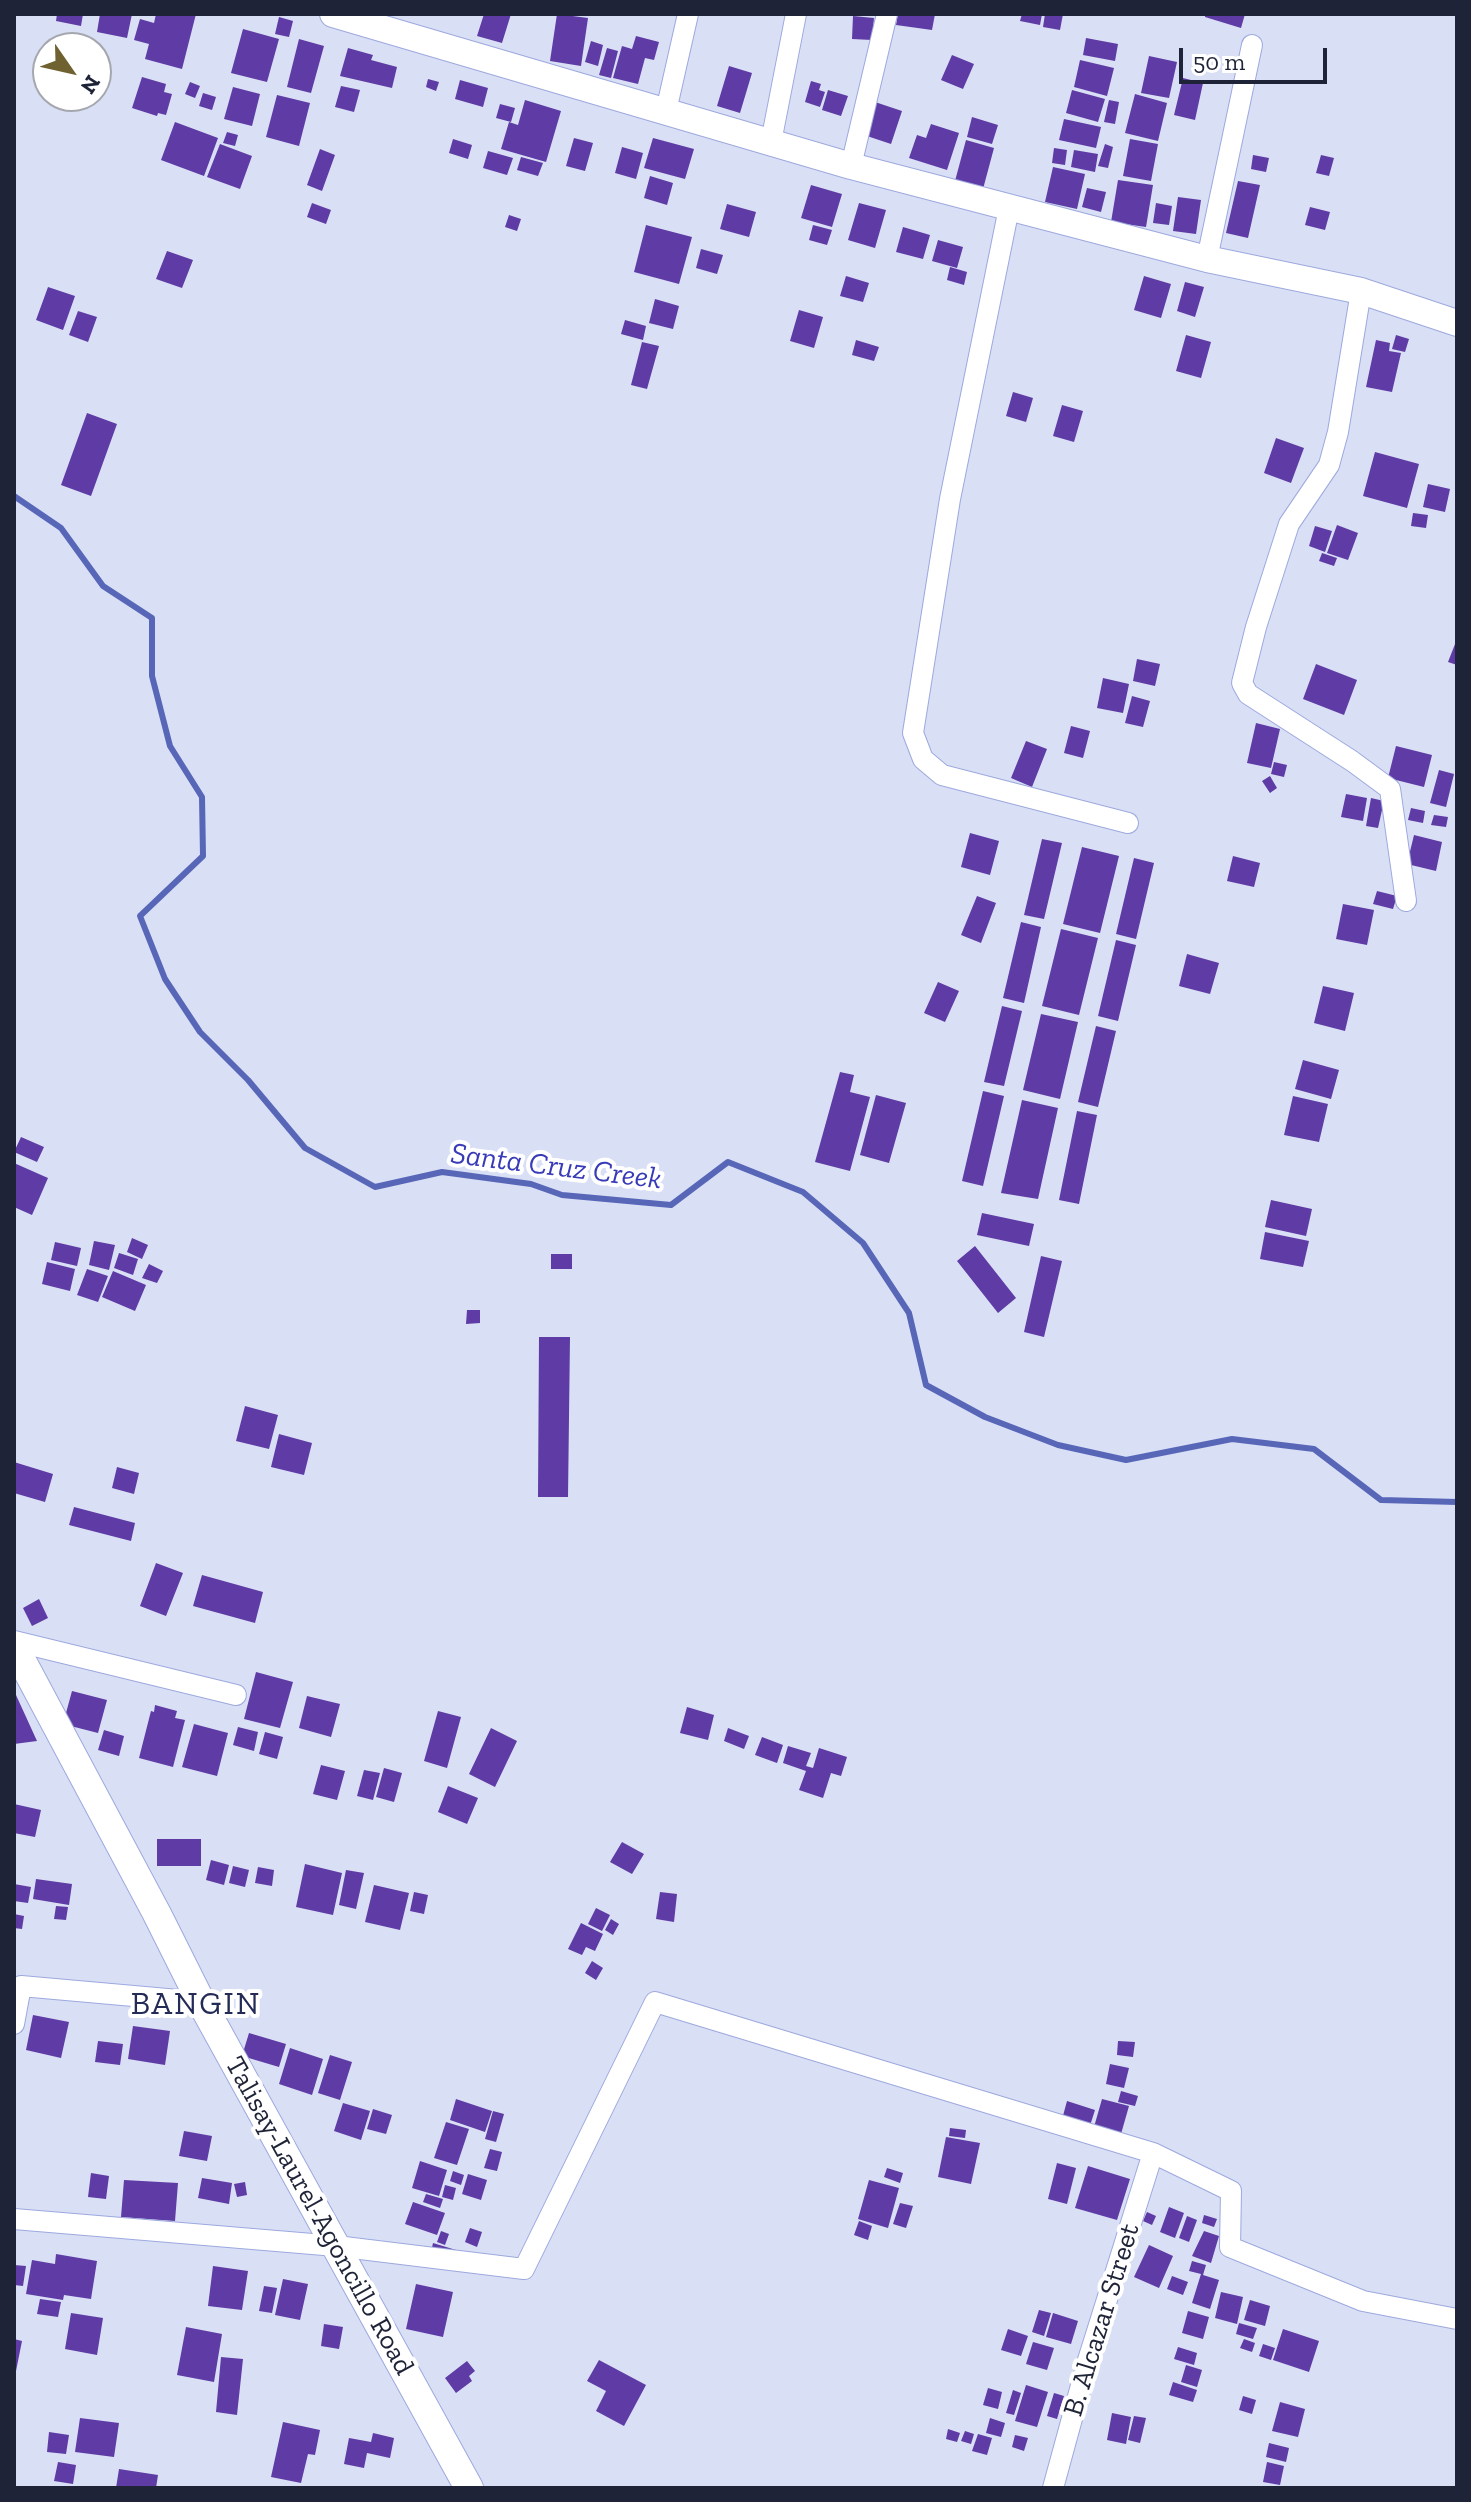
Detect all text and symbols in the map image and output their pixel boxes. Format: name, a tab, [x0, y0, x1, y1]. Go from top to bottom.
north arrow	[32, 32, 112, 112]
scale bar	[1183, 32, 1331, 82]
text: 50 m	[1193, 47, 1245, 76]
text: N	[75, 70, 107, 99]
water label: Santa Cruz Creek	[449, 1136, 663, 1198]
district label: BANGIN	[131, 1986, 261, 2024]
street label: Talisay-Laurel-Agoncillo Road	[217, 2051, 421, 2381]
street label: B. Alcazar Street	[1057, 2220, 1147, 2420]

